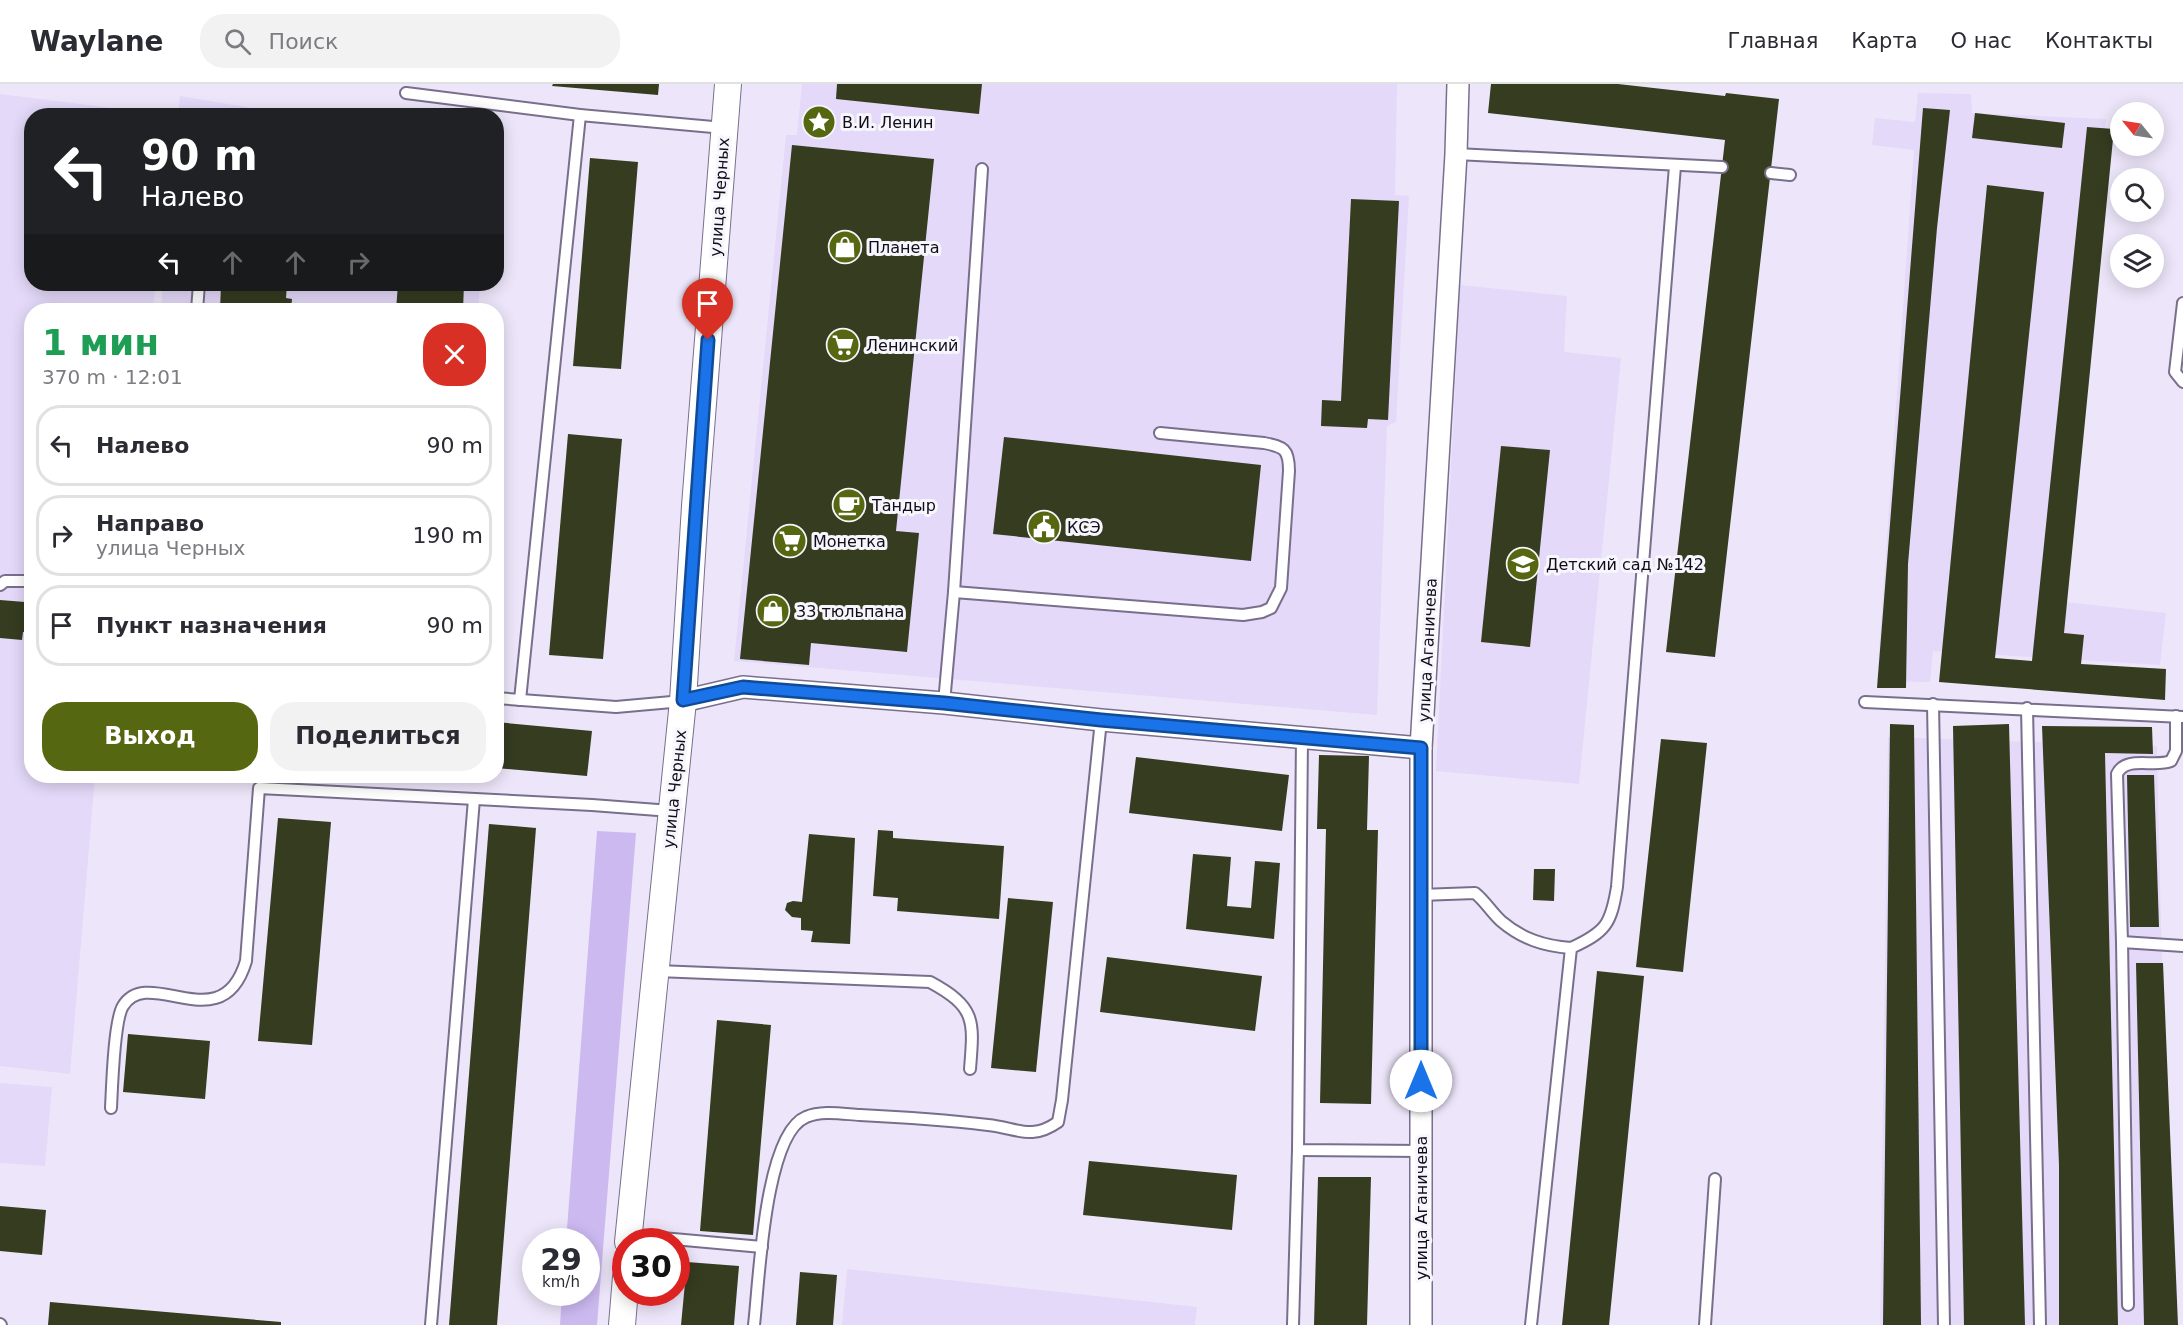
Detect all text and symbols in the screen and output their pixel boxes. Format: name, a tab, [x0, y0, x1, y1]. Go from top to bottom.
search box	[200, 14, 620, 68]
text: Waylane	[30, 25, 164, 58]
icon: search	[221, 25, 254, 58]
text: Поиск	[269, 29, 338, 54]
text: Главная	[1728, 29, 1818, 53]
text: Карта	[1851, 29, 1918, 53]
text: О нас	[1951, 29, 2012, 53]
text: Контакты	[2045, 29, 2153, 53]
north arrow	[2110, 102, 2164, 156]
map controls	[2110, 102, 2164, 288]
place icon: В.И. Ленин	[801, 104, 837, 140]
place label: В.И. Ленин	[842, 113, 933, 132]
text: 90 m	[141, 131, 258, 180]
icon: left	[42, 132, 120, 210]
street label: улица Черных	[706, 137, 733, 257]
button: search	[2110, 168, 2164, 222]
text: Налево	[141, 181, 244, 212]
shop icon: Планета	[827, 229, 863, 265]
button: layers	[2110, 234, 2164, 288]
place label: Планета	[868, 238, 940, 257]
icon: left	[153, 246, 186, 279]
icon: ahead	[216, 246, 249, 279]
icon: ahead	[279, 246, 312, 279]
icon: right	[342, 246, 375, 279]
pin	[682, 278, 733, 340]
icon: arrive	[691, 287, 724, 320]
text: 1 мин	[42, 322, 159, 363]
button: close	[423, 323, 486, 386]
supermarket icon: Ленинский	[825, 327, 861, 363]
place label: Ленинский	[866, 336, 958, 355]
text: 370 m · 12:01	[42, 365, 183, 389]
icon: left	[45, 429, 78, 462]
text: Налево	[96, 433, 189, 458]
text: 90 m	[427, 433, 483, 458]
cafe icon: Тандыр	[831, 487, 867, 523]
place label: Тандыр	[871, 496, 936, 515]
public building icon: КСЭ	[1026, 509, 1062, 545]
text: Направо	[96, 511, 204, 536]
place label: КСЭ	[1067, 518, 1101, 537]
icon: right	[45, 519, 78, 552]
text: 190 m	[413, 523, 483, 548]
supermarket icon: Монетка	[772, 523, 808, 559]
place label: Монетка	[813, 532, 886, 551]
text: улица Черных	[96, 536, 245, 560]
school or university icon: Детский сад №142	[1505, 546, 1541, 582]
place label: Детский сад №142	[1546, 555, 1704, 574]
street label: улица Аганичева	[1414, 577, 1441, 723]
shop icon: 33 тюльпана	[755, 593, 791, 629]
place label: 33 тюльпана	[796, 602, 904, 621]
icon: arrive	[45, 609, 78, 642]
text: Пункт назначения	[96, 613, 327, 638]
text: 90 m	[427, 613, 483, 638]
button: Выход	[42, 702, 258, 771]
button: Поделиться	[270, 702, 486, 771]
street label: улица Черных	[659, 729, 690, 849]
position arrow	[1389, 1049, 1453, 1113]
street label: улица Аганичева	[1412, 1136, 1431, 1280]
speed limit sign: 30	[612, 1228, 690, 1306]
text: 29	[540, 1242, 582, 1277]
text: km/h	[542, 1273, 580, 1291]

